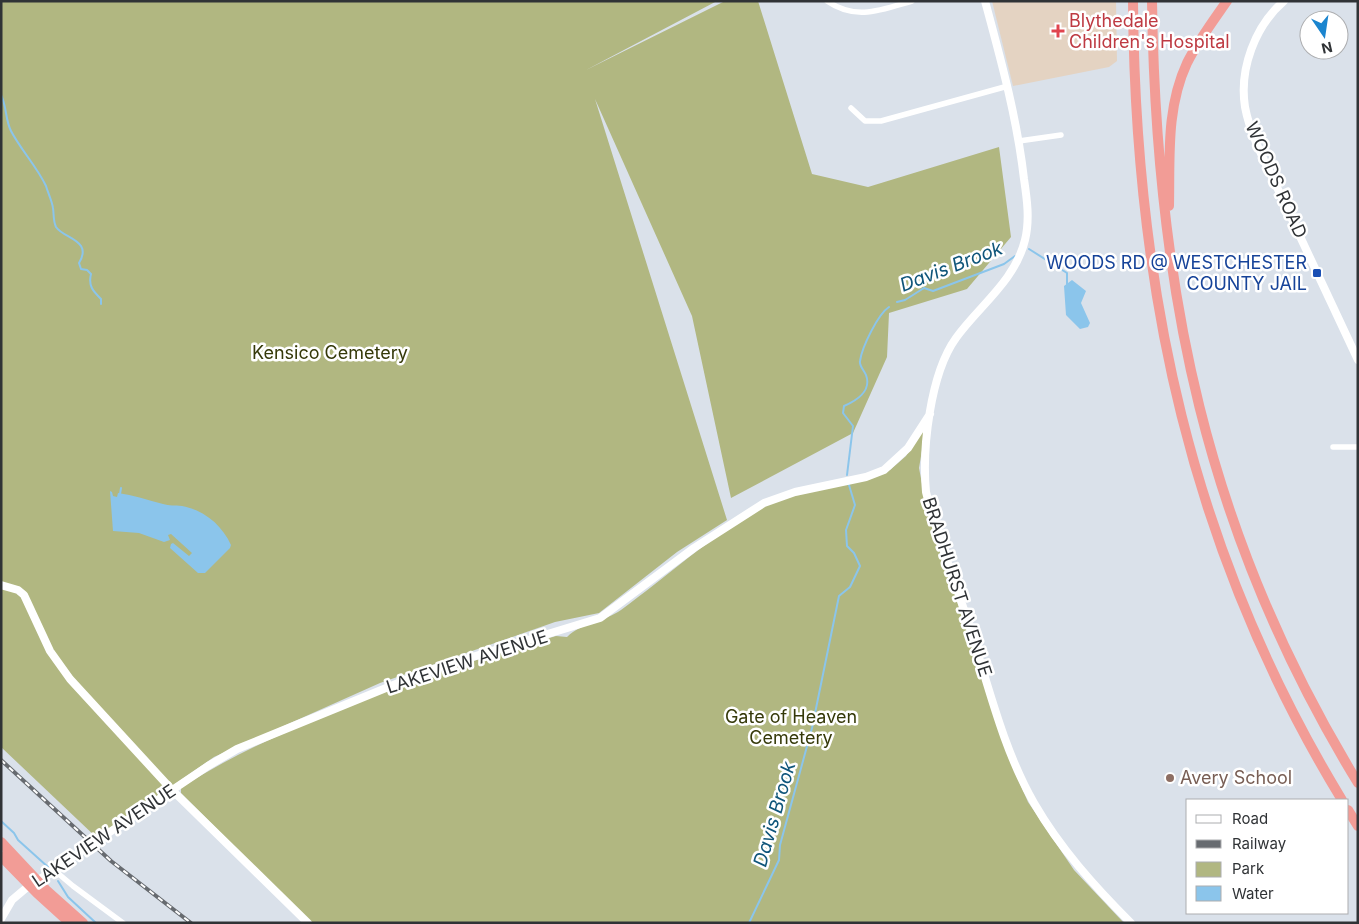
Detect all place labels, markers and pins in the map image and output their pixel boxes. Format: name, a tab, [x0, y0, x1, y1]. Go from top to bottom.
place label: Blythedale Children's Hospital	[1069, 10, 1230, 52]
marker: Blythedale Children's Hospital	[1051, 24, 1065, 38]
place label: WOODS RD @ WESTCHESTER COUNTY JAIL	[1046, 252, 1307, 294]
marker: WOODS RD @ WESTCHESTER COUNTY JAIL	[1311, 267, 1323, 279]
place label: Avery School	[1180, 767, 1292, 788]
marker: Avery School	[1164, 772, 1176, 784]

